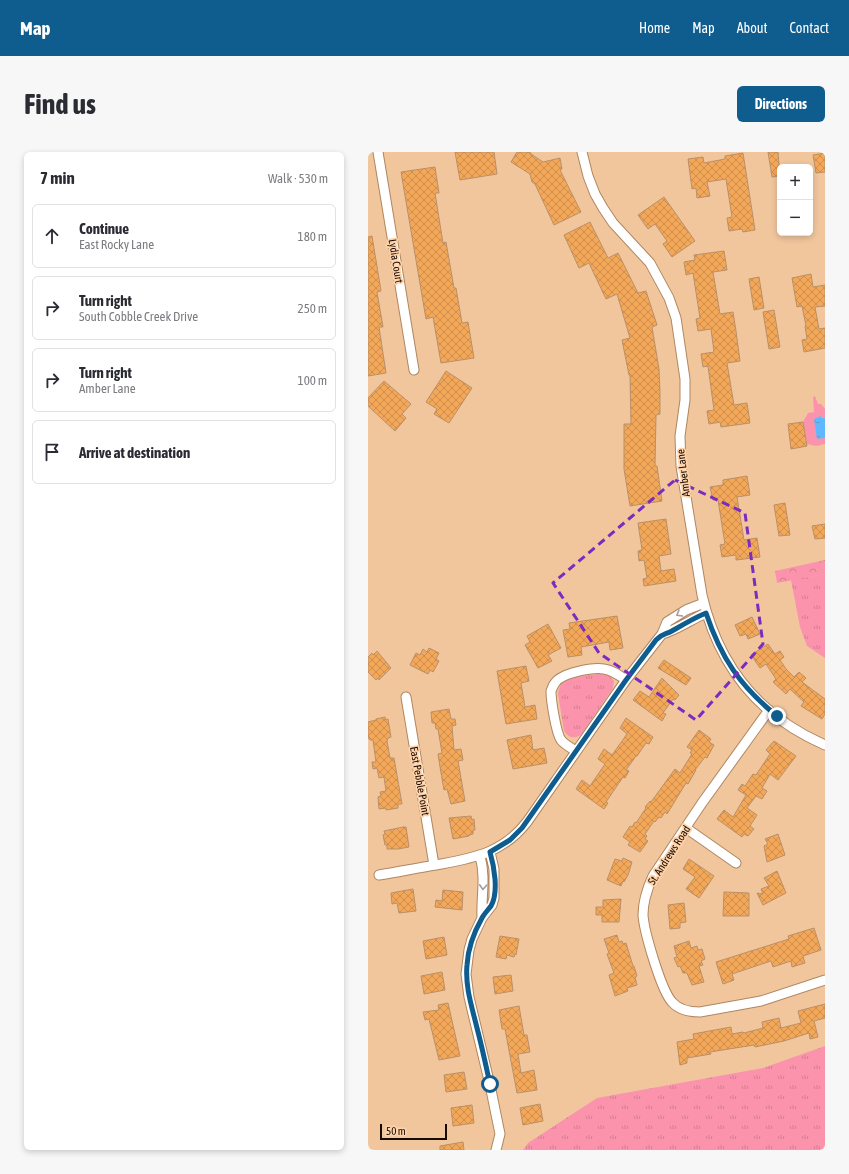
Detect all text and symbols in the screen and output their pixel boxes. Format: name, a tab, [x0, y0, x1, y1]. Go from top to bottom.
text: Map	[20, 17, 51, 39]
text: Home	[639, 20, 670, 36]
text: Map	[692, 20, 715, 36]
text: About	[737, 20, 768, 36]
text: Contact	[790, 20, 829, 36]
button: Directions	[737, 86, 825, 122]
text: Find us	[24, 88, 96, 120]
map controls	[777, 164, 813, 236]
button: +	[777, 164, 813, 200]
text: 7 min	[40, 168, 75, 188]
text: Walk · 530 m	[268, 171, 328, 186]
button: −	[777, 200, 813, 236]
text: Continue	[79, 220, 129, 237]
icon: ahead	[41, 225, 63, 247]
text: 180 m	[298, 229, 327, 244]
text: East Rocky Lane	[79, 237, 154, 252]
street label: Lydia Court	[387, 238, 405, 284]
text: Turn right	[79, 292, 132, 309]
icon: right	[41, 297, 63, 319]
text: 250 m	[298, 301, 327, 316]
text: South Cobble Creek Drive	[79, 309, 198, 324]
text: Turn right	[79, 364, 132, 381]
icon: right	[41, 369, 63, 391]
text: 100 m	[298, 373, 327, 388]
text: Amber Lane	[79, 381, 136, 396]
icon: arrive	[41, 441, 63, 463]
text: Arrive at destination	[79, 444, 190, 461]
street label: Amber Lane	[674, 448, 692, 498]
one-way arrow	[676, 610, 683, 617]
route end	[768, 707, 786, 725]
street label: East Pebble Point	[408, 746, 432, 816]
street label: St. Andrews Road	[645, 823, 693, 887]
one-way arrow	[479, 884, 488, 890]
route start	[481, 1075, 499, 1093]
scale bar	[380, 1122, 447, 1141]
text: 50 m	[386, 1125, 406, 1137]

